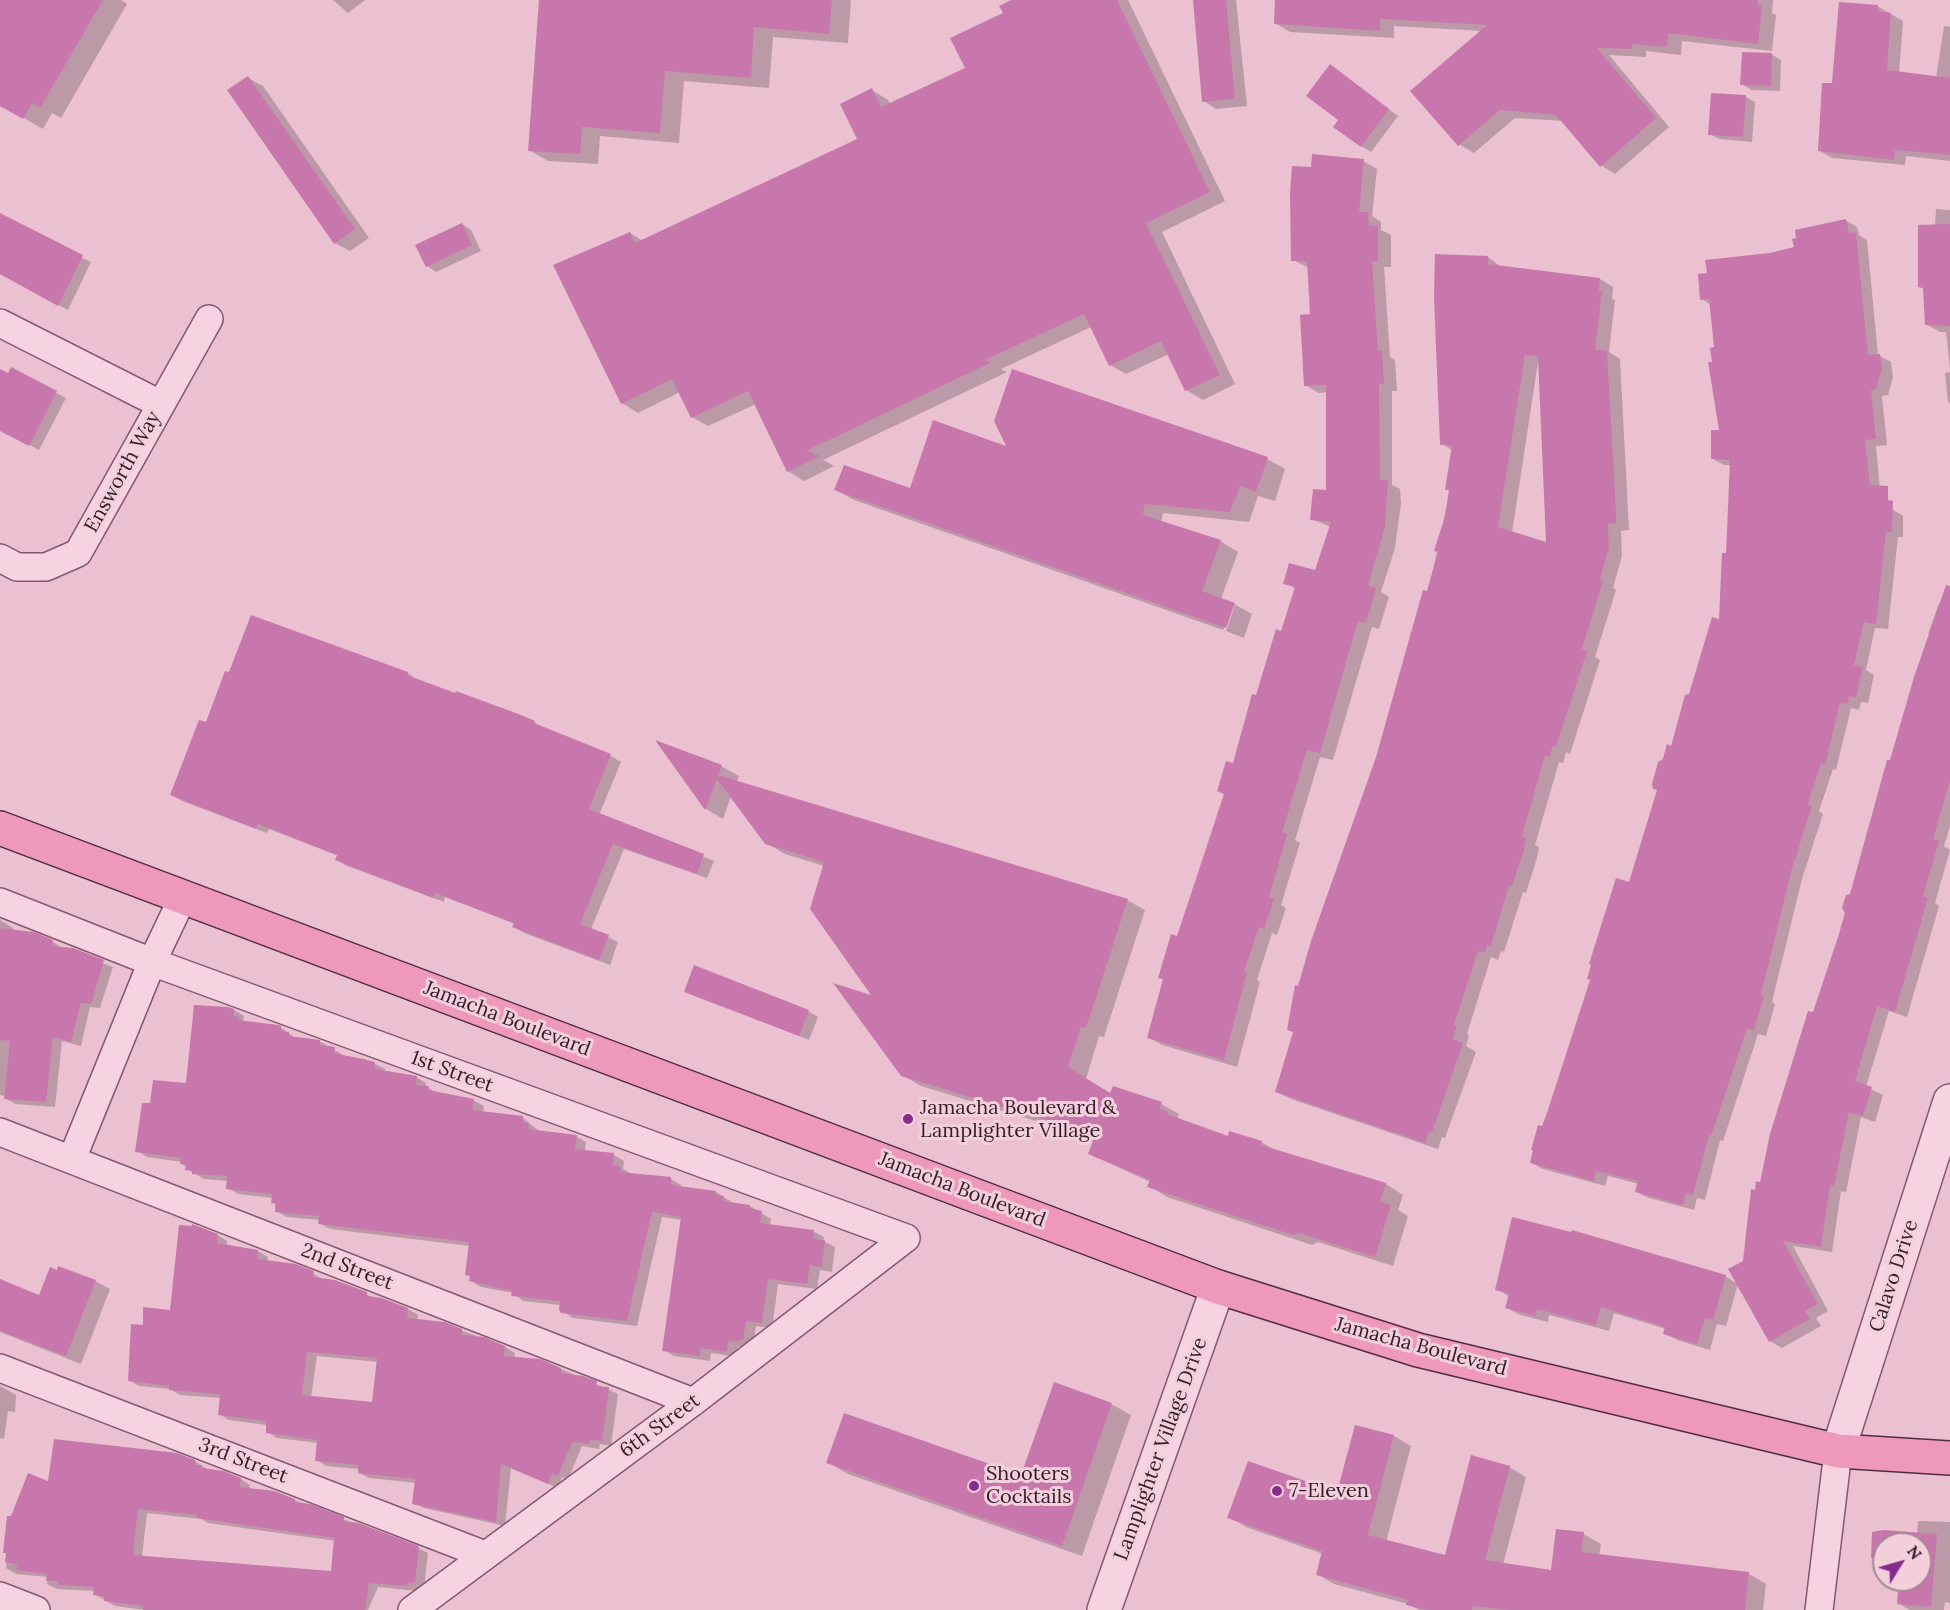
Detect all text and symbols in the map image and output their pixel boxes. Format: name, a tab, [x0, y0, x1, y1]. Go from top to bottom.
street label: Ensworth Way	[80, 407, 166, 537]
street label: Jamacha Boulevard	[420, 976, 594, 1062]
street label: 1st Street	[407, 1046, 497, 1098]
place label: Jamacha Boulevard & Lamplighter Village	[920, 1096, 1116, 1143]
marker: Jamacha Boulevard & Lamplighter Village	[901, 1112, 915, 1126]
street label: Jamacha Boulevard	[875, 1147, 1049, 1233]
street label: Calavo Drive	[1865, 1217, 1923, 1335]
street label: 2nd Street	[298, 1238, 396, 1296]
street label: Jamacha Boulevard	[1332, 1313, 1510, 1381]
street label: Lamplighter Village Drive	[1109, 1334, 1213, 1564]
street label: 6th Street	[615, 1389, 705, 1463]
street label: 3rd Street	[195, 1433, 291, 1489]
place label: Shooters Cocktails	[986, 1462, 1071, 1509]
marker: Shooters Cocktails	[967, 1479, 981, 1493]
place label: 7-Eleven	[1289, 1479, 1369, 1503]
marker: 7-Eleven	[1270, 1484, 1284, 1498]
north arrow	[1872, 1532, 1932, 1592]
text: N	[1903, 1541, 1926, 1563]

